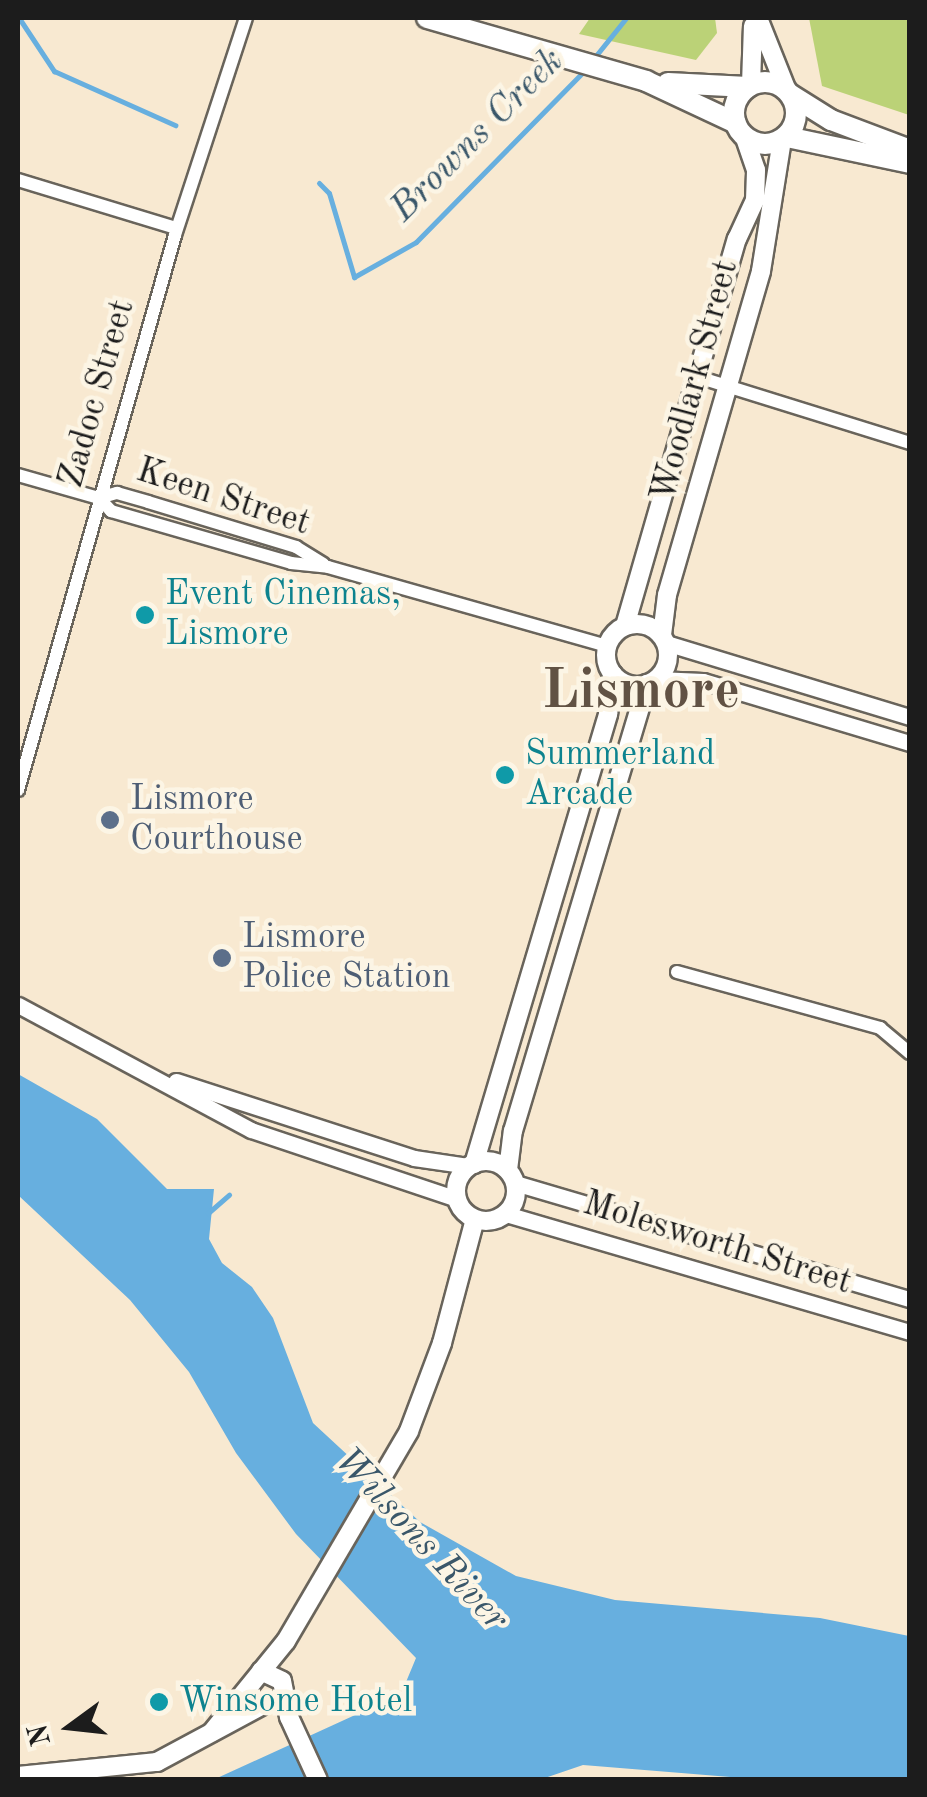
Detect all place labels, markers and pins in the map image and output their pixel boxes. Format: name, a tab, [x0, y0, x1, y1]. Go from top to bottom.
place label: Event Cinemas, Lismore	[165, 574, 401, 656]
marker: Event Cinemas, Lismore	[134, 604, 156, 626]
place label: Summerland Arcade	[525, 734, 715, 816]
marker: Summerland Arcade	[494, 764, 516, 786]
place label: Lismore Courthouse	[130, 779, 302, 861]
marker: Lismore Courthouse	[99, 809, 121, 831]
place label: Lismore Police Station	[242, 917, 451, 999]
marker: Lismore Police Station	[211, 947, 233, 969]
place label: Winsome Hotel	[179, 1681, 412, 1723]
marker: Winsome Hotel	[148, 1691, 170, 1713]

